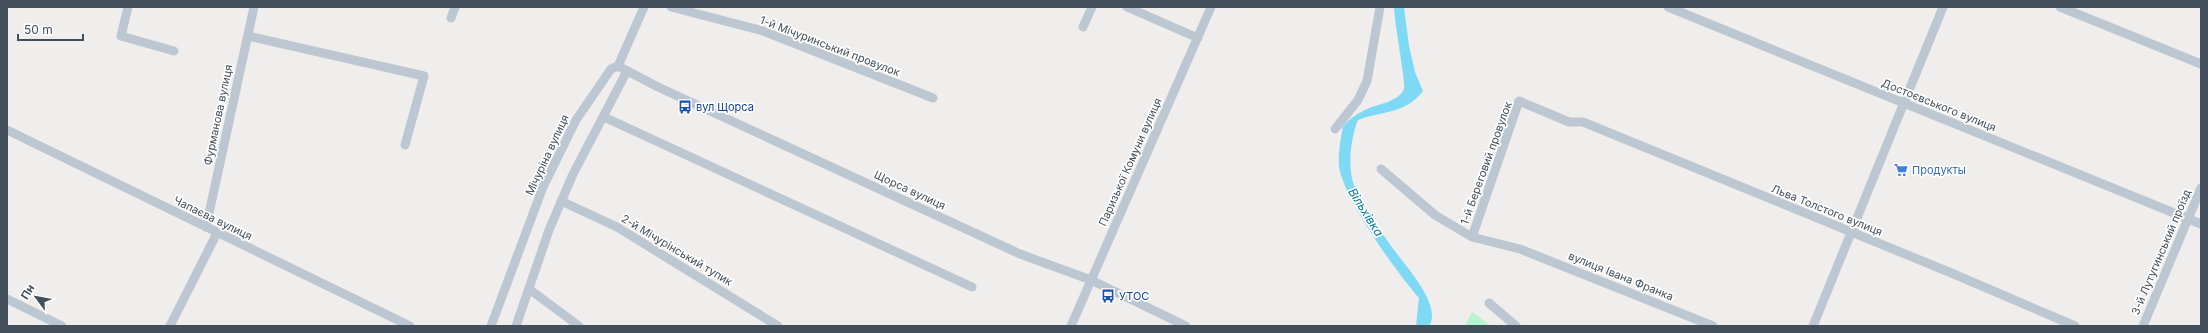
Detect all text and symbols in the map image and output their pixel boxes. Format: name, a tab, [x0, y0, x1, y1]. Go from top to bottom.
street label: 1-й Мічуринський провулок	[758, 13, 902, 79]
scale bar	[18, 16, 83, 42]
text: 50 m	[24, 22, 53, 37]
street label: Фурманова вулиця	[200, 63, 236, 167]
street label: Достоєвського вулиця	[1880, 76, 1998, 134]
street label: Паризької Комуни вулиця	[1095, 96, 1165, 228]
bus stop icon: вул Щорса	[677, 99, 693, 115]
place label: вул Щорса	[696, 100, 754, 114]
street label: 1-й Береговий провулок	[1457, 100, 1515, 226]
street label: Мічуріна вулиця	[522, 112, 572, 198]
supermarket icon: Продукты	[1893, 162, 1909, 178]
place label: Продукты	[1912, 163, 1966, 177]
street label: Щорса вулиця	[872, 167, 948, 213]
street label: Льва Толстого вулиця	[1769, 181, 1885, 239]
water label: Вільхівка	[1345, 185, 1387, 239]
street label: 3-й Лутугинський проїзд	[2128, 187, 2194, 317]
street label: Чапаєва вулиця	[171, 193, 255, 243]
street label: 2-й Мічурінський тупик	[619, 211, 735, 289]
street label: вулиця Івана Франка	[1566, 248, 1676, 304]
north arrow	[16, 277, 56, 317]
text: Пн	[18, 281, 38, 302]
bus stop icon: УТОС	[1100, 288, 1116, 304]
place label: УТОС	[1119, 289, 1149, 303]

